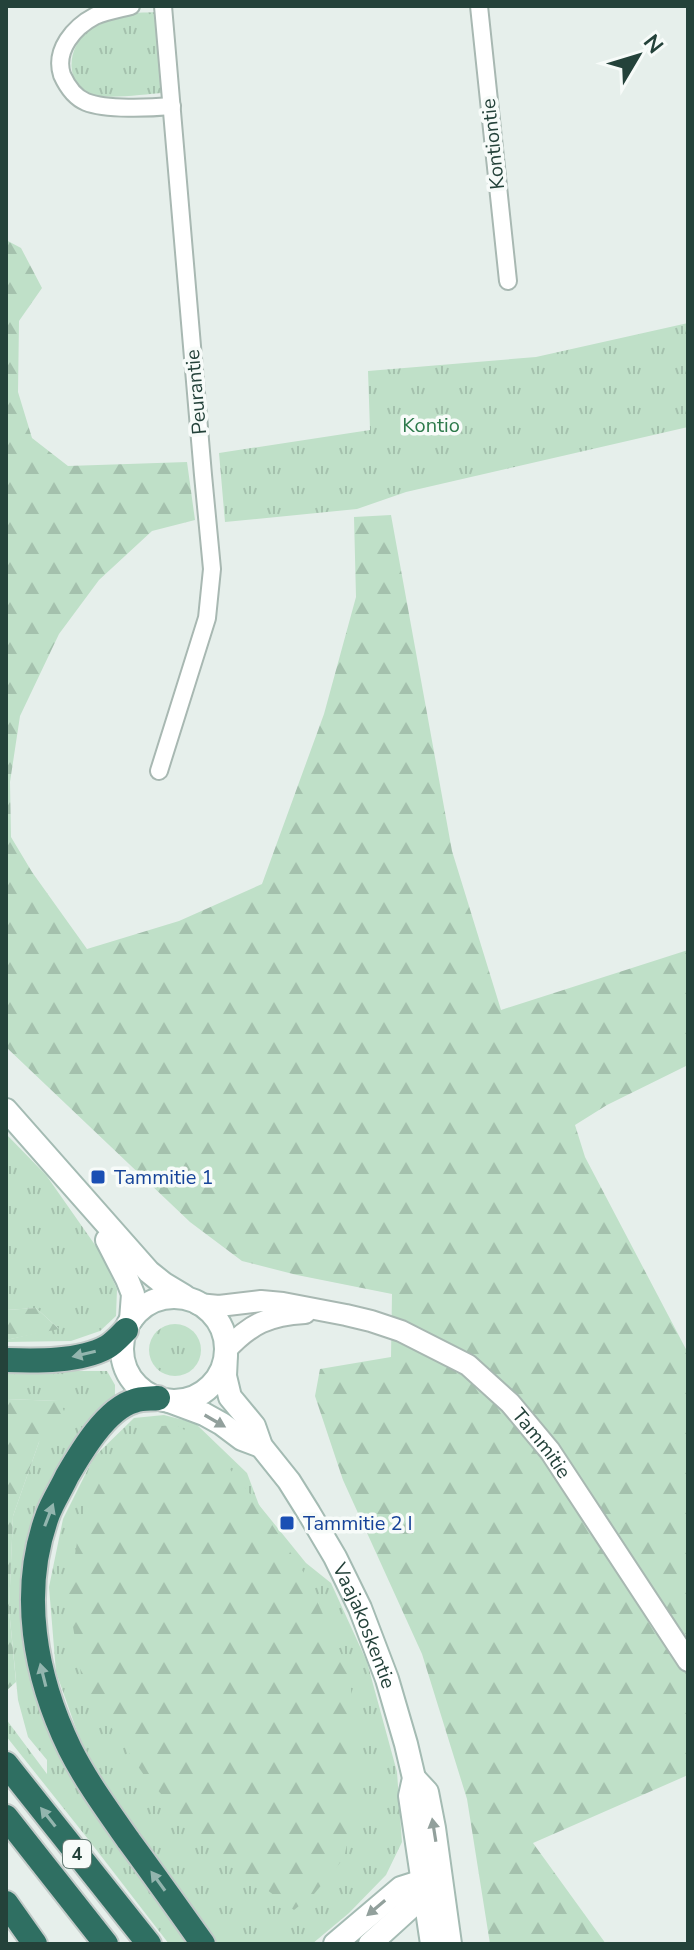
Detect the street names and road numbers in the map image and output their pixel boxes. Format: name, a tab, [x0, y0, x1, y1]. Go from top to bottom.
street label: Kontiontie	[475, 97, 511, 191]
street label: Peurantie	[179, 348, 213, 436]
street label: Tammitie	[506, 1402, 578, 1483]
street label: Vaajakoskentie	[326, 1557, 402, 1691]
road number: 4	[63, 1840, 91, 1868]

